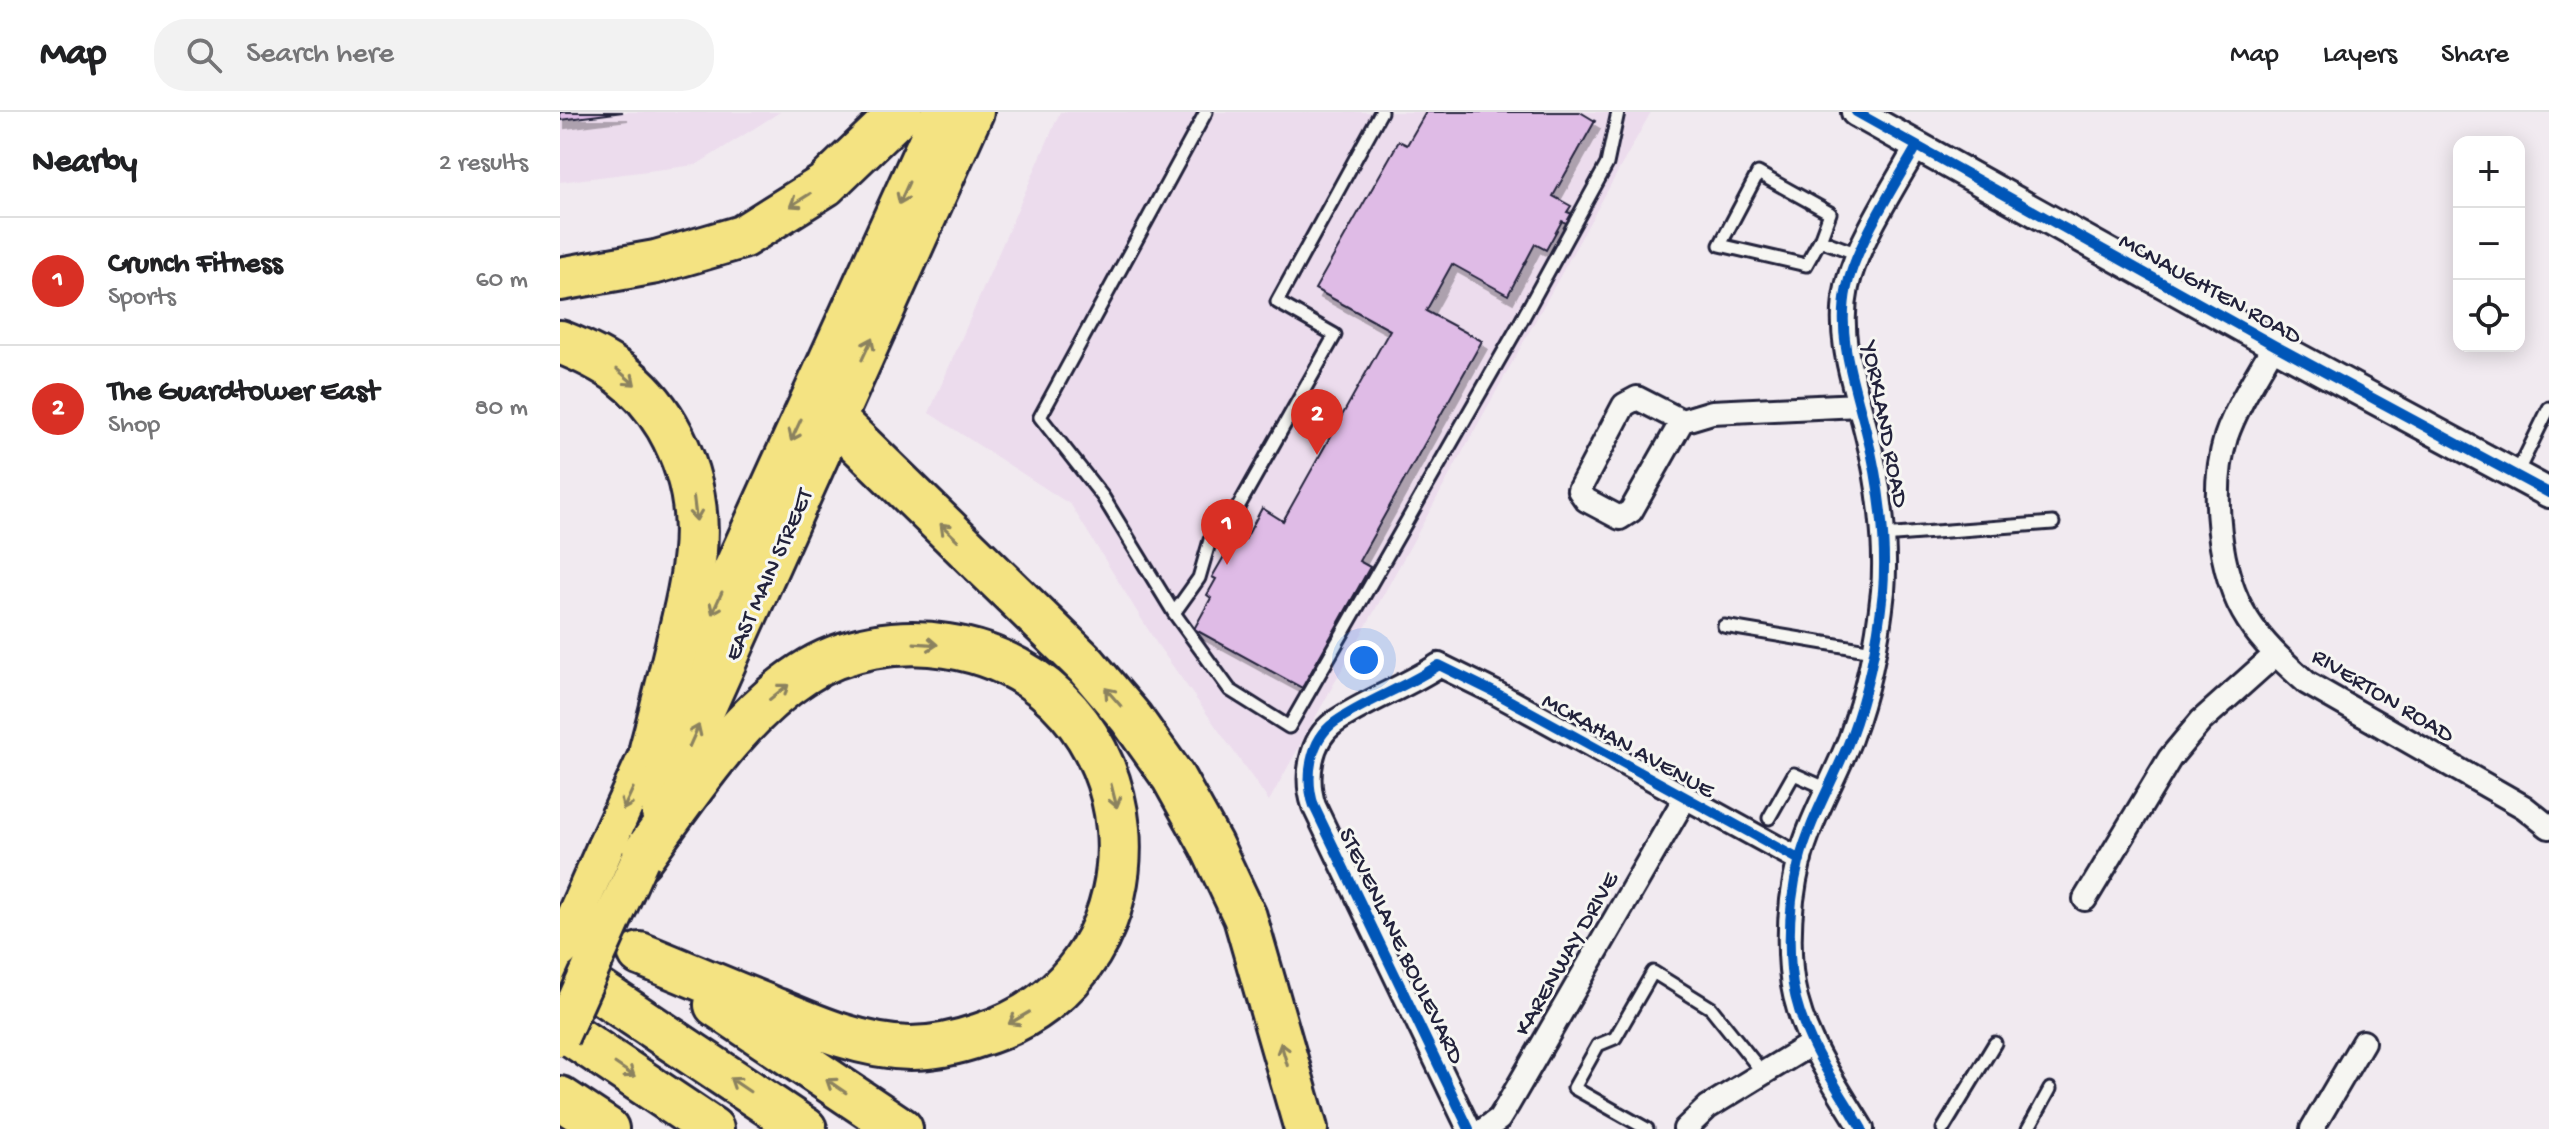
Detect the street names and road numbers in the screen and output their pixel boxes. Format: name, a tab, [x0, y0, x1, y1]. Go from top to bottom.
street label: MCNAUGHTEN ROAD	[2113, 228, 2306, 352]
street label: YORKLAND ROAD	[1853, 337, 1914, 510]
street label: EAST MAIN STREET	[719, 483, 822, 666]
street label: RIVERTON ROAD	[2306, 643, 2459, 751]
street label: MCKAHAN AVENUE	[1536, 688, 1720, 807]
street label: STEVENLANE BOULEVARD	[1330, 824, 1470, 1069]
street label: KARENWAY DRIVE	[1509, 867, 1627, 1042]

